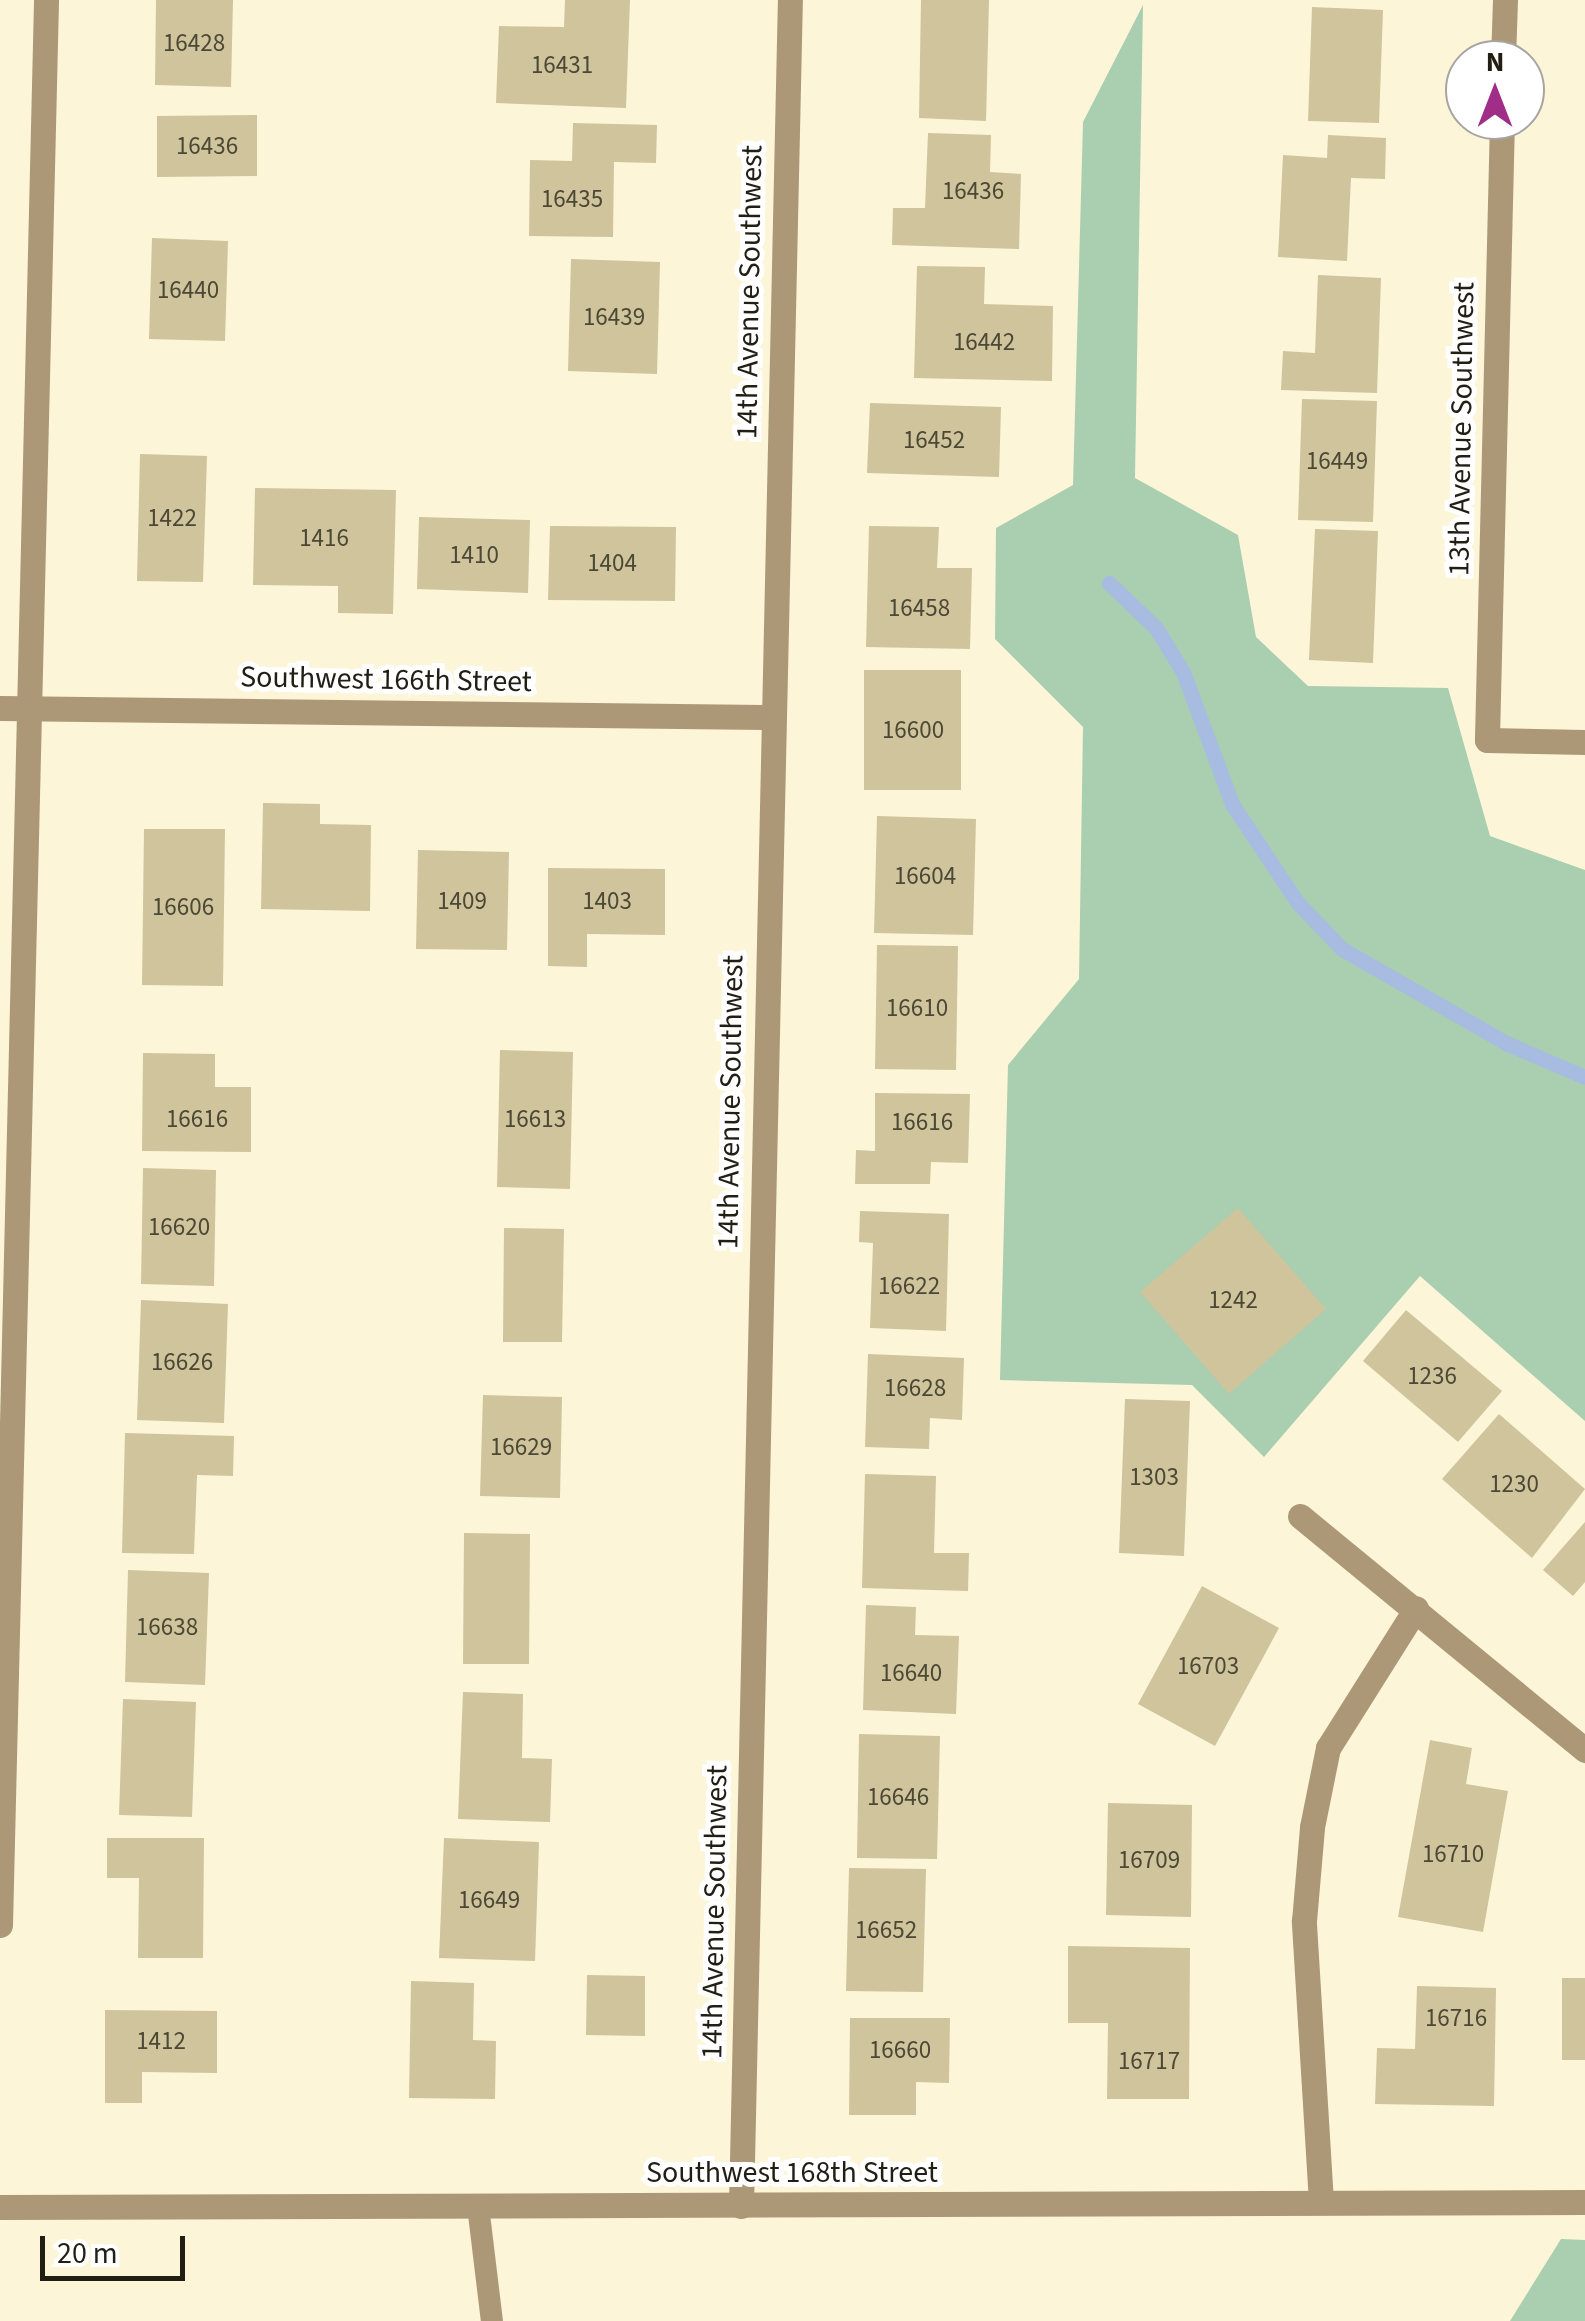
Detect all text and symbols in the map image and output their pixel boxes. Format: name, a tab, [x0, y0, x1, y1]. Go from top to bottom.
house number: 16428	[163, 28, 225, 58]
north arrow	[1445, 40, 1545, 140]
text: N	[1486, 42, 1504, 82]
house number: 16431	[531, 50, 593, 80]
house number: 16436	[176, 131, 238, 161]
street label: 14th Avenue Southwest	[729, 145, 771, 439]
house number: 16436	[942, 176, 1004, 206]
house number: 16435	[541, 184, 603, 214]
house number: 16440	[157, 275, 219, 305]
street label: 13th Avenue Southwest	[1441, 282, 1483, 576]
house number: 16439	[583, 302, 645, 332]
house number: 16442	[953, 327, 1015, 357]
house number: 16452	[903, 425, 965, 455]
house number: 16449	[1306, 446, 1368, 476]
house number: 1422	[147, 503, 197, 533]
house number: 1416	[299, 523, 349, 553]
house number: 1410	[449, 540, 499, 570]
house number: 1404	[587, 548, 637, 578]
house number: 16458	[888, 593, 950, 623]
street label: Southwest 166th Street	[240, 659, 532, 701]
house number: 16600	[882, 715, 944, 745]
house number: 16604	[894, 861, 956, 891]
house number: 1409	[437, 886, 487, 916]
house number: 1403	[582, 886, 632, 916]
house number: 16606	[152, 892, 214, 922]
street label: 14th Avenue Southwest	[710, 955, 752, 1249]
house number: 16610	[886, 993, 948, 1023]
house number: 16616	[166, 1104, 228, 1134]
house number: 16613	[504, 1104, 566, 1134]
house number: 16616	[891, 1107, 953, 1137]
house number: 16620	[148, 1212, 210, 1242]
house number: 16622	[878, 1271, 940, 1301]
house number: 1242	[1208, 1285, 1258, 1315]
house number: 16626	[151, 1347, 213, 1377]
house number: 1236	[1407, 1361, 1457, 1391]
house number: 16628	[884, 1373, 946, 1403]
house number: 16629	[490, 1432, 552, 1462]
house number: 1303	[1129, 1462, 1179, 1492]
house number: 1230	[1489, 1469, 1539, 1499]
house number: 16638	[136, 1612, 198, 1642]
house number: 16703	[1177, 1651, 1239, 1681]
house number: 16640	[880, 1658, 942, 1688]
street label: 14th Avenue Southwest	[694, 1765, 736, 2059]
house number: 16646	[867, 1782, 929, 1812]
house number: 16710	[1422, 1839, 1484, 1869]
house number: 16709	[1118, 1845, 1180, 1875]
house number: 16649	[458, 1885, 520, 1915]
house number: 16652	[855, 1915, 917, 1945]
house number: 16716	[1425, 2003, 1487, 2033]
house number: 1412	[136, 2026, 186, 2056]
house number: 16660	[869, 2035, 931, 2065]
house number: 16717	[1118, 2046, 1180, 2076]
street label: Southwest 168th Street	[646, 2155, 938, 2191]
scale bar	[45, 2216, 190, 2278]
text: 20 m	[57, 2232, 118, 2275]

